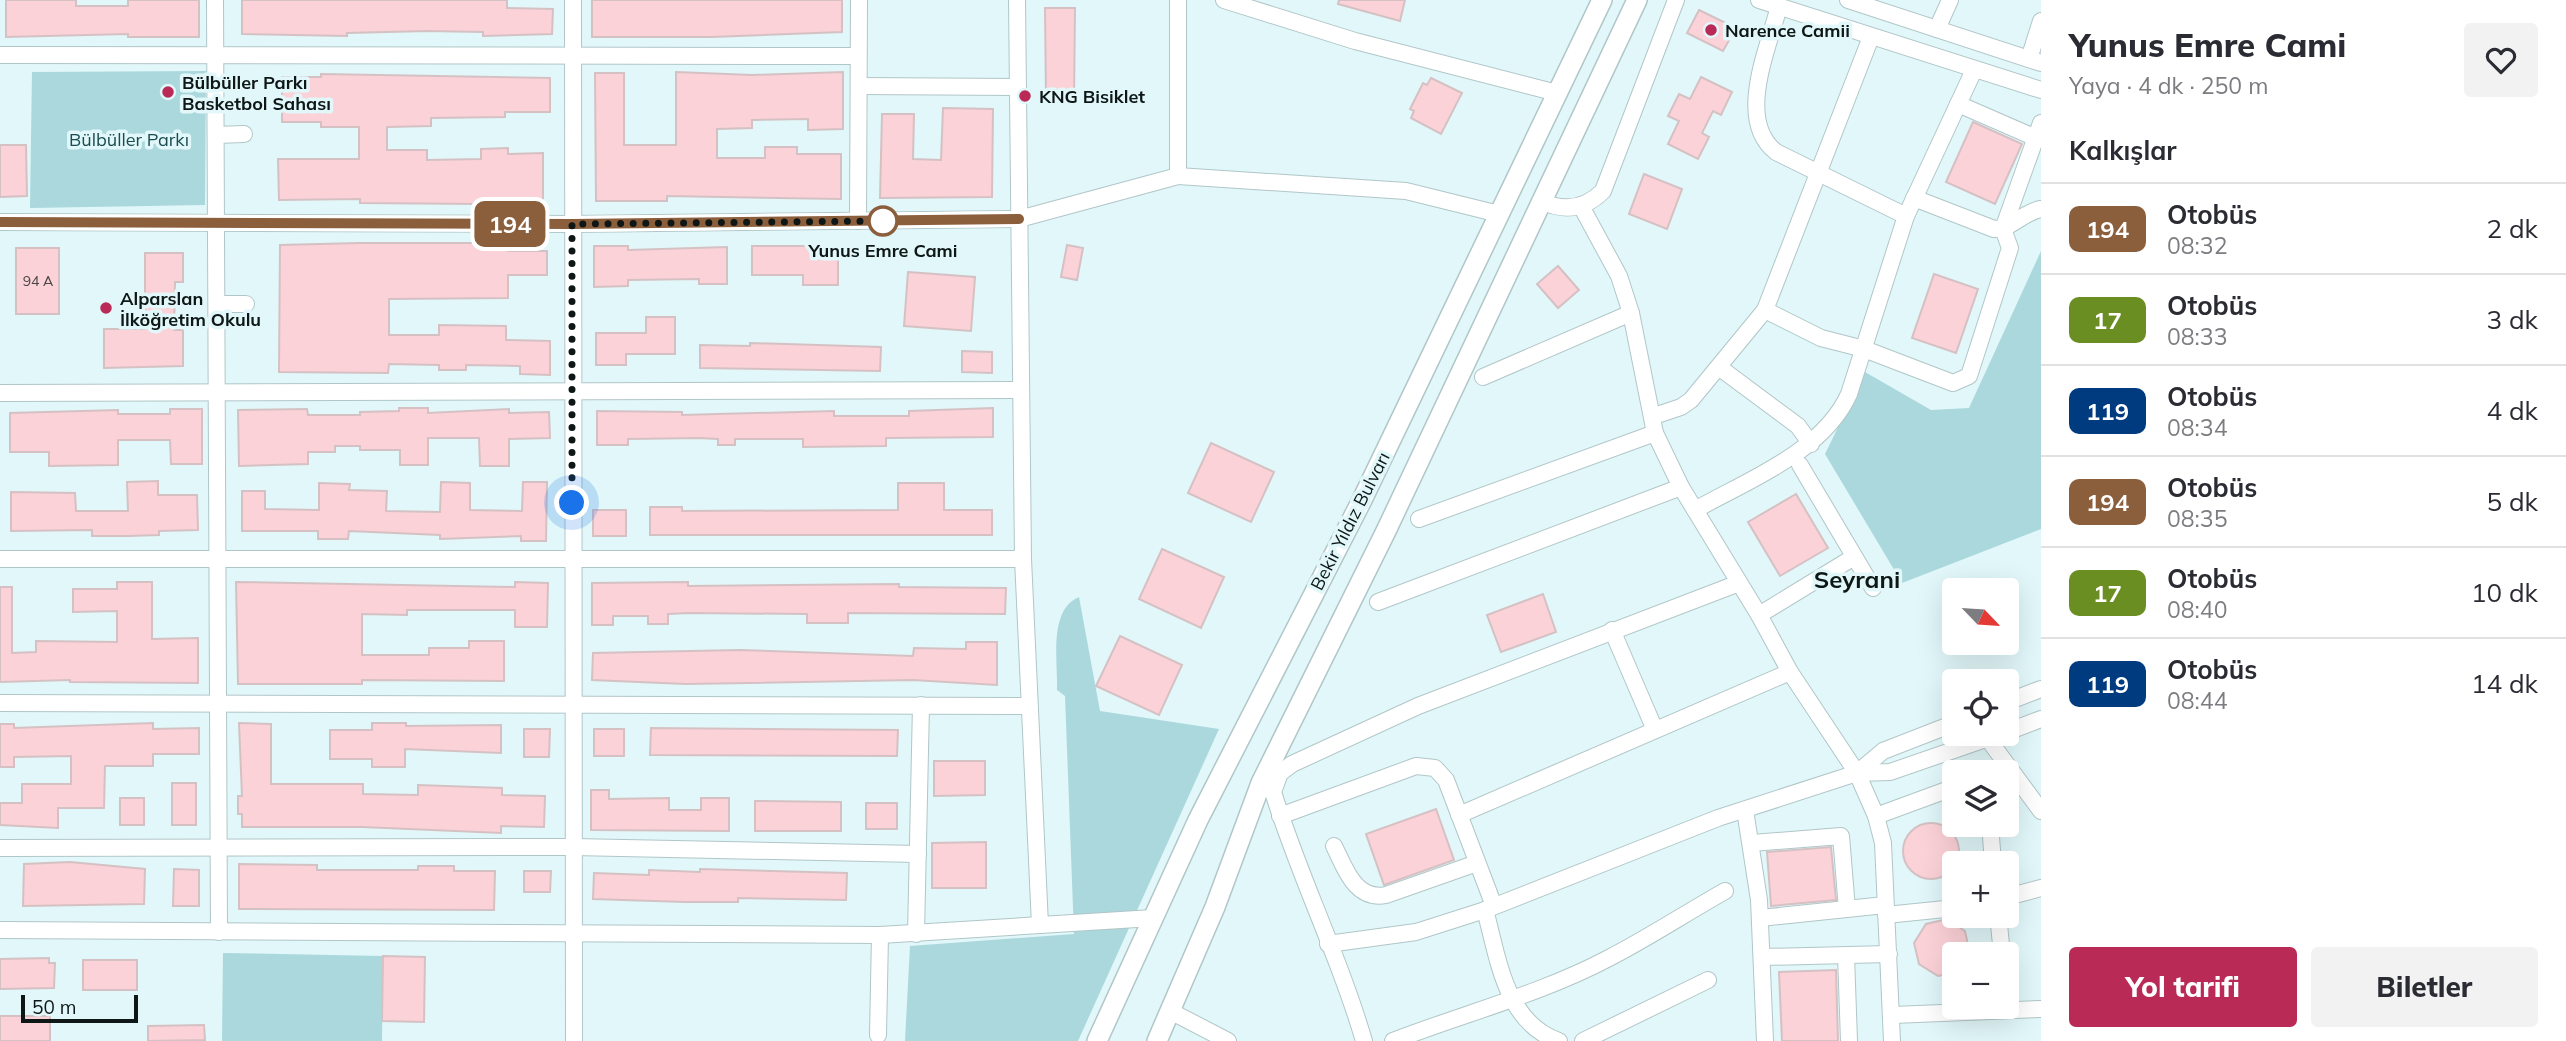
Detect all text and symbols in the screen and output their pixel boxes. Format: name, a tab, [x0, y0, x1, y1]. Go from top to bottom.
place label: Narence Camii	[1725, 19, 1850, 42]
marker: Narence Camii	[1703, 22, 1719, 38]
button: heart	[2464, 23, 2538, 97]
text: Yunus Emre Cami	[2069, 24, 2346, 65]
place label: Bülbüller Parkı Basketbol Sahası	[182, 71, 331, 115]
text: Yaya · 4 dk · 250 m	[2069, 71, 2268, 100]
marker: Bülbüller Parkı Basketbol Sahası	[160, 84, 176, 100]
place label: KNG Bisiklet	[1039, 85, 1145, 108]
marker: KNG Bisiklet	[1017, 88, 1033, 104]
park label: Bülbüller Parkı	[69, 128, 189, 151]
text: Kalkışlar	[2069, 134, 2177, 167]
text: Otobüs	[2167, 198, 2257, 231]
line badge: 194	[470, 201, 550, 247]
marker: Yunus Emre Cami	[868, 206, 898, 236]
text: 194	[488, 209, 532, 239]
text: 2 dk	[2487, 212, 2538, 245]
text: 194	[2086, 214, 2129, 244]
text: 08:32	[2167, 231, 2227, 260]
place label: Yunus Emre Cami	[808, 239, 957, 262]
house number: 94 A	[23, 272, 54, 290]
place label: Alparslan İlköğretim Okulu	[120, 287, 261, 331]
text: Otobüs	[2167, 289, 2257, 322]
marker: Alparslan İlköğretim Okulu	[98, 300, 114, 316]
text: 3 dk	[2487, 303, 2538, 336]
text: 17	[2093, 305, 2122, 335]
text: 08:33	[2167, 322, 2227, 351]
text: Otobüs	[2167, 380, 2257, 413]
text: 4 dk	[2487, 394, 2538, 427]
text: 119	[2086, 396, 2129, 426]
text: 08:34	[2167, 413, 2227, 442]
street label: Bekir Yıldız Bulvarı	[1305, 448, 1395, 594]
text: Otobüs	[2167, 471, 2257, 504]
your location	[554, 485, 589, 520]
text: 5 dk	[2487, 485, 2538, 518]
text: 194	[2086, 487, 2129, 517]
text: 08:35	[2167, 504, 2227, 533]
text: Otobüs	[2167, 562, 2257, 595]
district label: Seyrani	[1814, 564, 1900, 594]
text: 10 dk	[2471, 576, 2538, 609]
north arrow	[1942, 578, 2020, 654]
map controls	[1942, 578, 2019, 1019]
text: 17	[2093, 578, 2122, 608]
text: 08:40	[2167, 595, 2227, 624]
text: Otobüs	[2167, 653, 2257, 686]
text: 14 dk	[2471, 667, 2538, 700]
button: locate	[1942, 669, 2019, 746]
text: 119	[2086, 669, 2129, 699]
text: 08:44	[2167, 686, 2227, 715]
button: layers	[1942, 760, 2019, 837]
button: +	[1942, 851, 2019, 928]
button: −	[1942, 942, 2019, 1019]
button: Yol tarifi	[2069, 947, 2297, 1027]
button: Biletler	[2311, 947, 2538, 1027]
scale bar	[21, 992, 138, 1024]
text: 50 m	[32, 995, 76, 1019]

